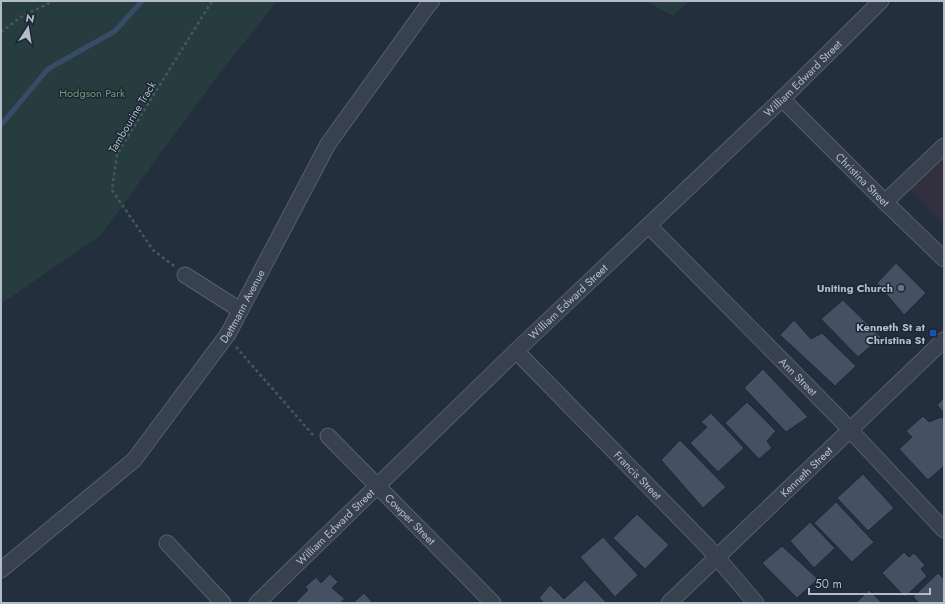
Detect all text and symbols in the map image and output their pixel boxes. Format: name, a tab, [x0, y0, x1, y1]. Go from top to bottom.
north arrow	[8, 8, 48, 48]
text: N	[24, 9, 36, 27]
street label: William Edward Street	[760, 36, 845, 120]
street label: Tambourine Track	[104, 78, 160, 156]
park label: Hodgson Park	[59, 85, 125, 101]
street label: Christina Street	[832, 149, 893, 211]
street label: William Edward Street	[525, 260, 611, 343]
street label: Dettmann Avenue	[216, 266, 269, 346]
place label: Uniting Church	[817, 280, 893, 296]
marker: Uniting Church	[896, 283, 906, 293]
place label: Kenneth St at Christina St	[856, 319, 925, 348]
marker: Kenneth St at Christina St	[928, 328, 938, 338]
street label: Ann Street	[775, 354, 821, 400]
street label: Kenneth Street	[777, 443, 836, 501]
street label: Francis Street	[610, 447, 666, 503]
street label: William Edward Street	[292, 485, 378, 569]
street label: Cowper Street	[381, 490, 439, 549]
scale bar	[809, 570, 930, 596]
text: 50 m	[815, 575, 842, 593]

